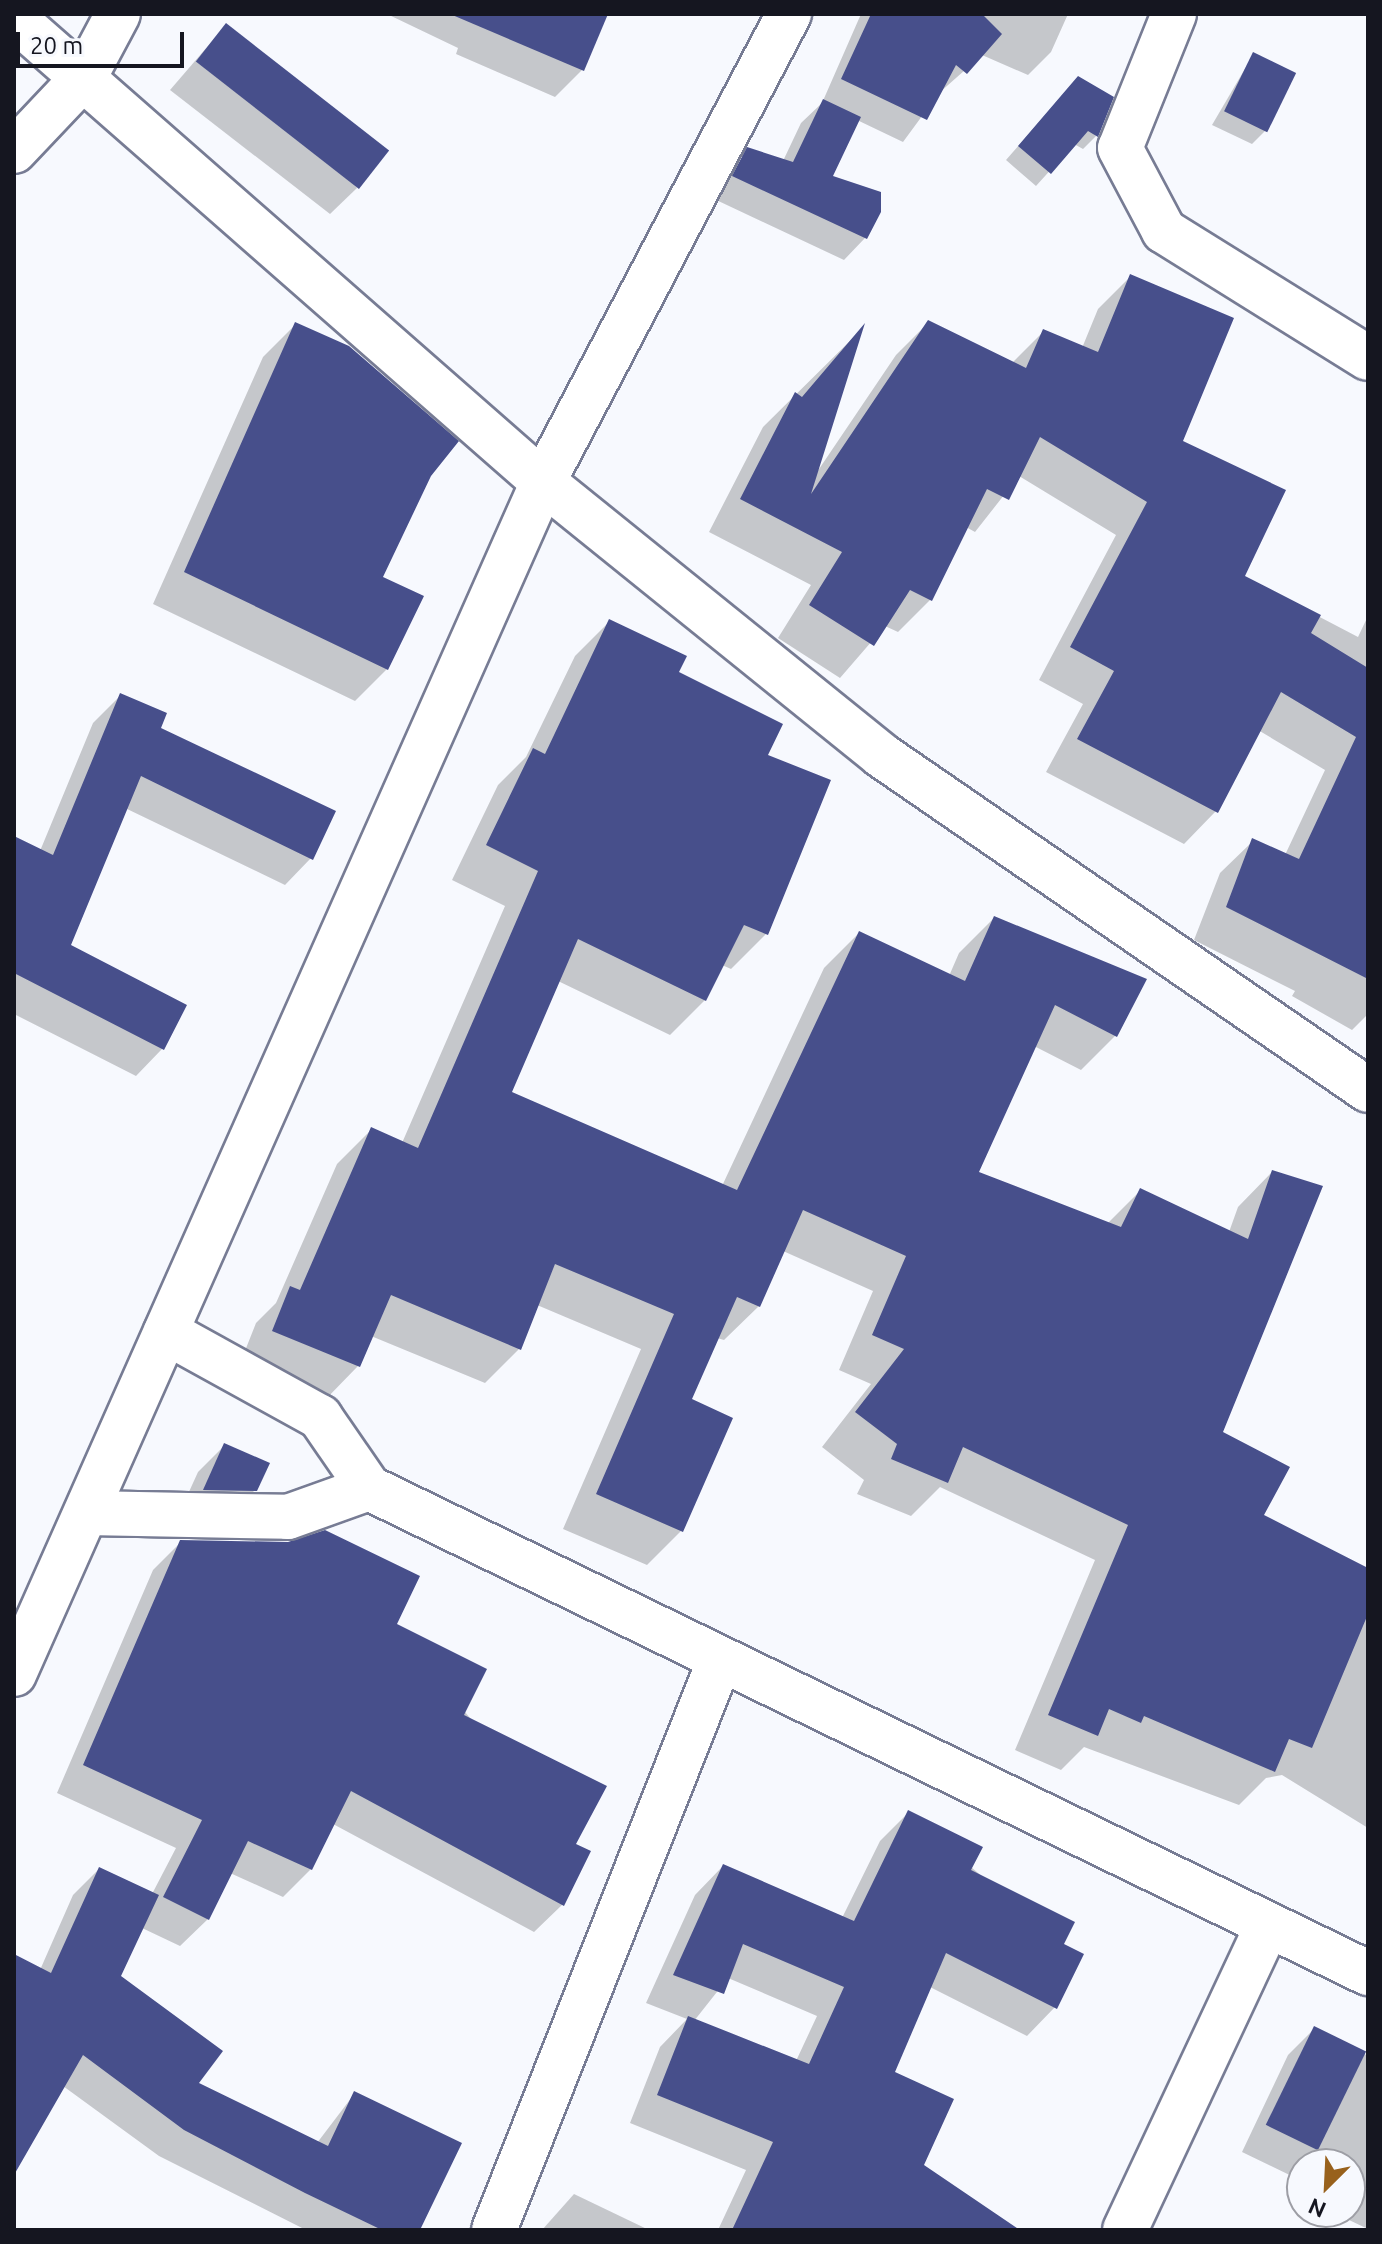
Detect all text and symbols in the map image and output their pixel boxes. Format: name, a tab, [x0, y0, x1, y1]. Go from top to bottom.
scale bar	[20, 16, 188, 66]
text: 20 m	[30, 32, 83, 59]
north arrow	[1286, 2148, 1366, 2228]
text: N	[1304, 2194, 1329, 2223]

